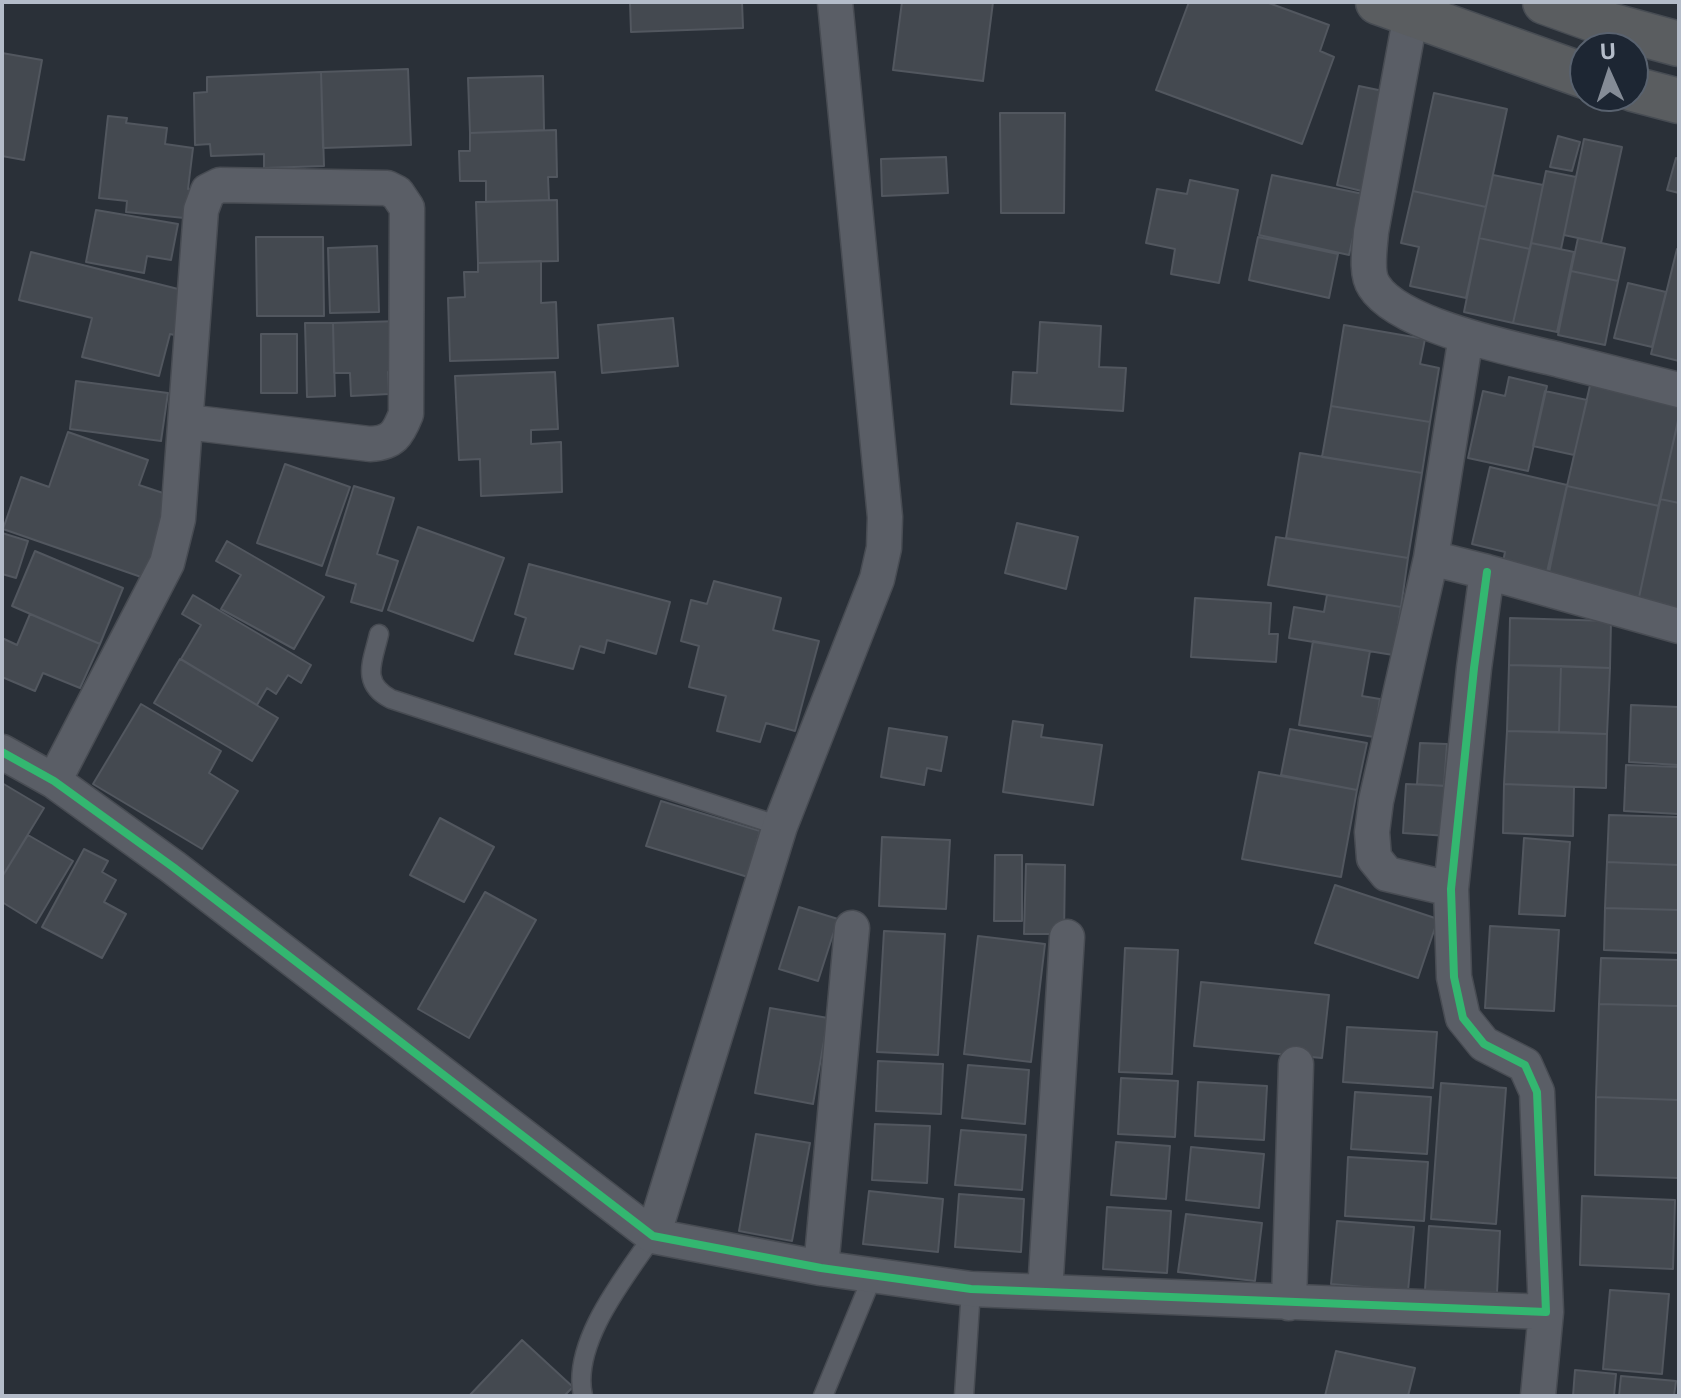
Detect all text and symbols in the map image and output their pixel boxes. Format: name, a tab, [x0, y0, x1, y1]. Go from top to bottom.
north arrow	[1569, 32, 1649, 112]
text: U	[1599, 35, 1617, 65]

